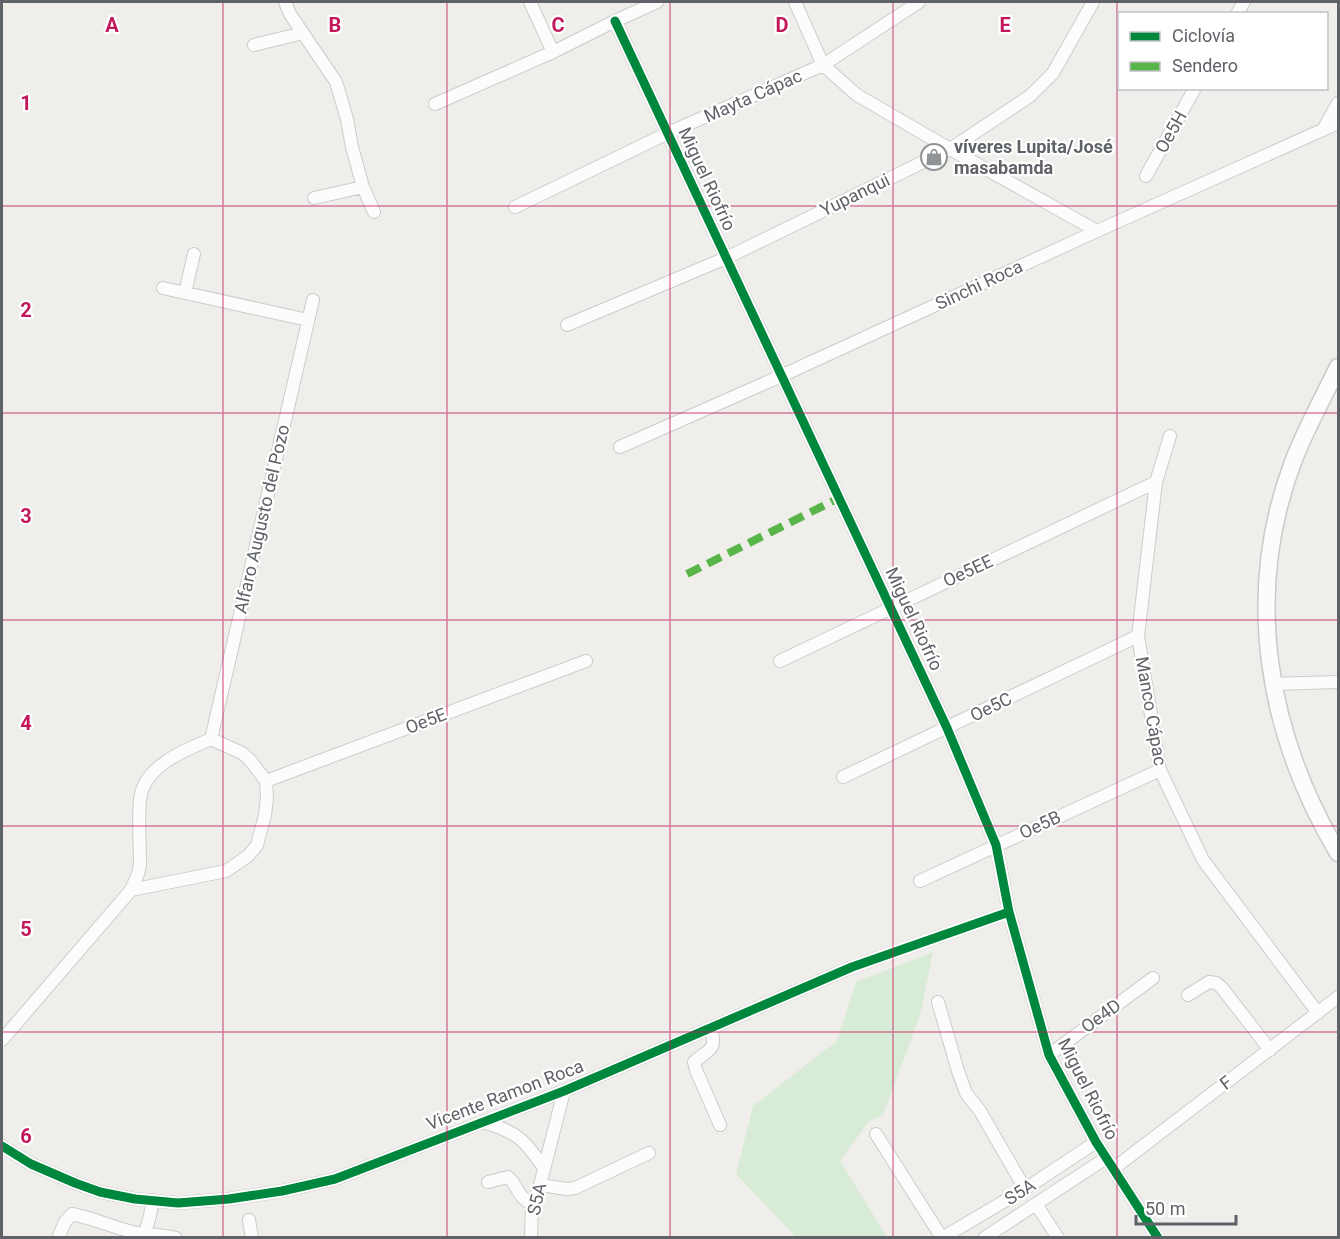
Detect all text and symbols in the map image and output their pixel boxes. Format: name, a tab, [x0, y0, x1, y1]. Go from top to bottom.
legend	[1118, 12, 1328, 90]
text: A	[105, 13, 119, 37]
text: B	[329, 13, 341, 37]
text: C	[551, 13, 565, 37]
text: D	[776, 13, 789, 37]
text: E	[999, 13, 1011, 37]
text: Ciclovía	[1172, 25, 1235, 46]
text: Sendero	[1172, 55, 1238, 76]
street label: Mayta Cápac	[701, 65, 805, 126]
text: 1	[20, 91, 32, 115]
street label: Oe5H	[1150, 107, 1191, 156]
street label: Miguel Riofrío	[674, 124, 740, 234]
place label: víveres Lupita/José masabamda	[954, 136, 1113, 178]
shop icon: víveres Lupita/José masabamda	[919, 142, 949, 172]
street label: Yupanqui	[817, 169, 893, 220]
street label: Sinchi Roca	[932, 255, 1026, 314]
text: 2	[20, 298, 32, 322]
street label: Alfaro Augusto del Pozo	[230, 422, 293, 615]
text: 3	[20, 504, 32, 528]
street label: Oe5EE	[940, 550, 996, 591]
street label: Miguel Riofrío	[881, 564, 947, 674]
street label: Manco Cápac	[1132, 655, 1171, 767]
street label: Oe5C	[967, 688, 1015, 726]
street label: Oe5E	[402, 703, 449, 738]
text: 4	[20, 711, 32, 735]
street label: Oe5B	[1016, 806, 1064, 843]
text: 5	[20, 917, 32, 941]
street label: Oe4D	[1077, 994, 1125, 1037]
street label: Miguel Riofrío	[1054, 1034, 1123, 1143]
street label: Vicente Ramon Roca	[423, 1055, 586, 1134]
street label: F	[1215, 1071, 1236, 1094]
text: 6	[20, 1124, 32, 1148]
street label: S5A	[1000, 1174, 1039, 1209]
street label: S5A	[523, 1180, 550, 1217]
scale bar	[1136, 1188, 1236, 1226]
text: 50 m	[1145, 1198, 1185, 1219]

